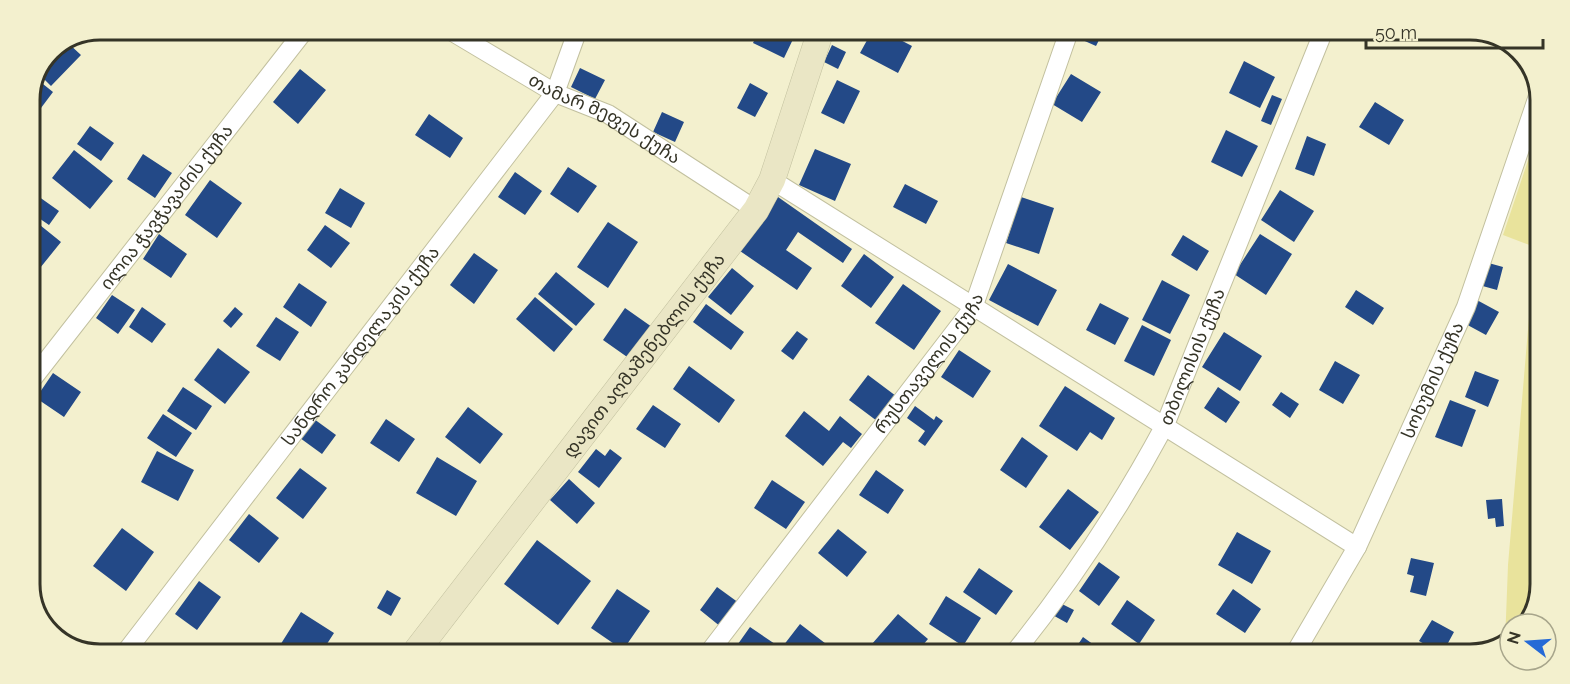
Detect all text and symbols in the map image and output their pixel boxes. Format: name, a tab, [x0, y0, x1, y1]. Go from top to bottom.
scale bar	[1366, 12, 1543, 50]
text: 50 m	[1375, 22, 1417, 43]
street label: თამარ მეფეს ქუჩა	[525, 69, 684, 168]
street label: ილია ჭავჭავაძის ქუჩა	[95, 120, 237, 293]
street label: სანდრო კანდელაკის ქუჩა	[277, 242, 443, 450]
street label: დავით აღმაშენებლის ქუჩა	[558, 249, 729, 462]
street label: თბილისის ქუჩა	[1155, 285, 1229, 428]
street label: რუსთაველის ქუჩა	[870, 291, 987, 437]
street label: სოხუმის ქუჩა	[1397, 318, 1468, 442]
north arrow	[1498, 612, 1558, 672]
text: N	[1503, 629, 1525, 646]

